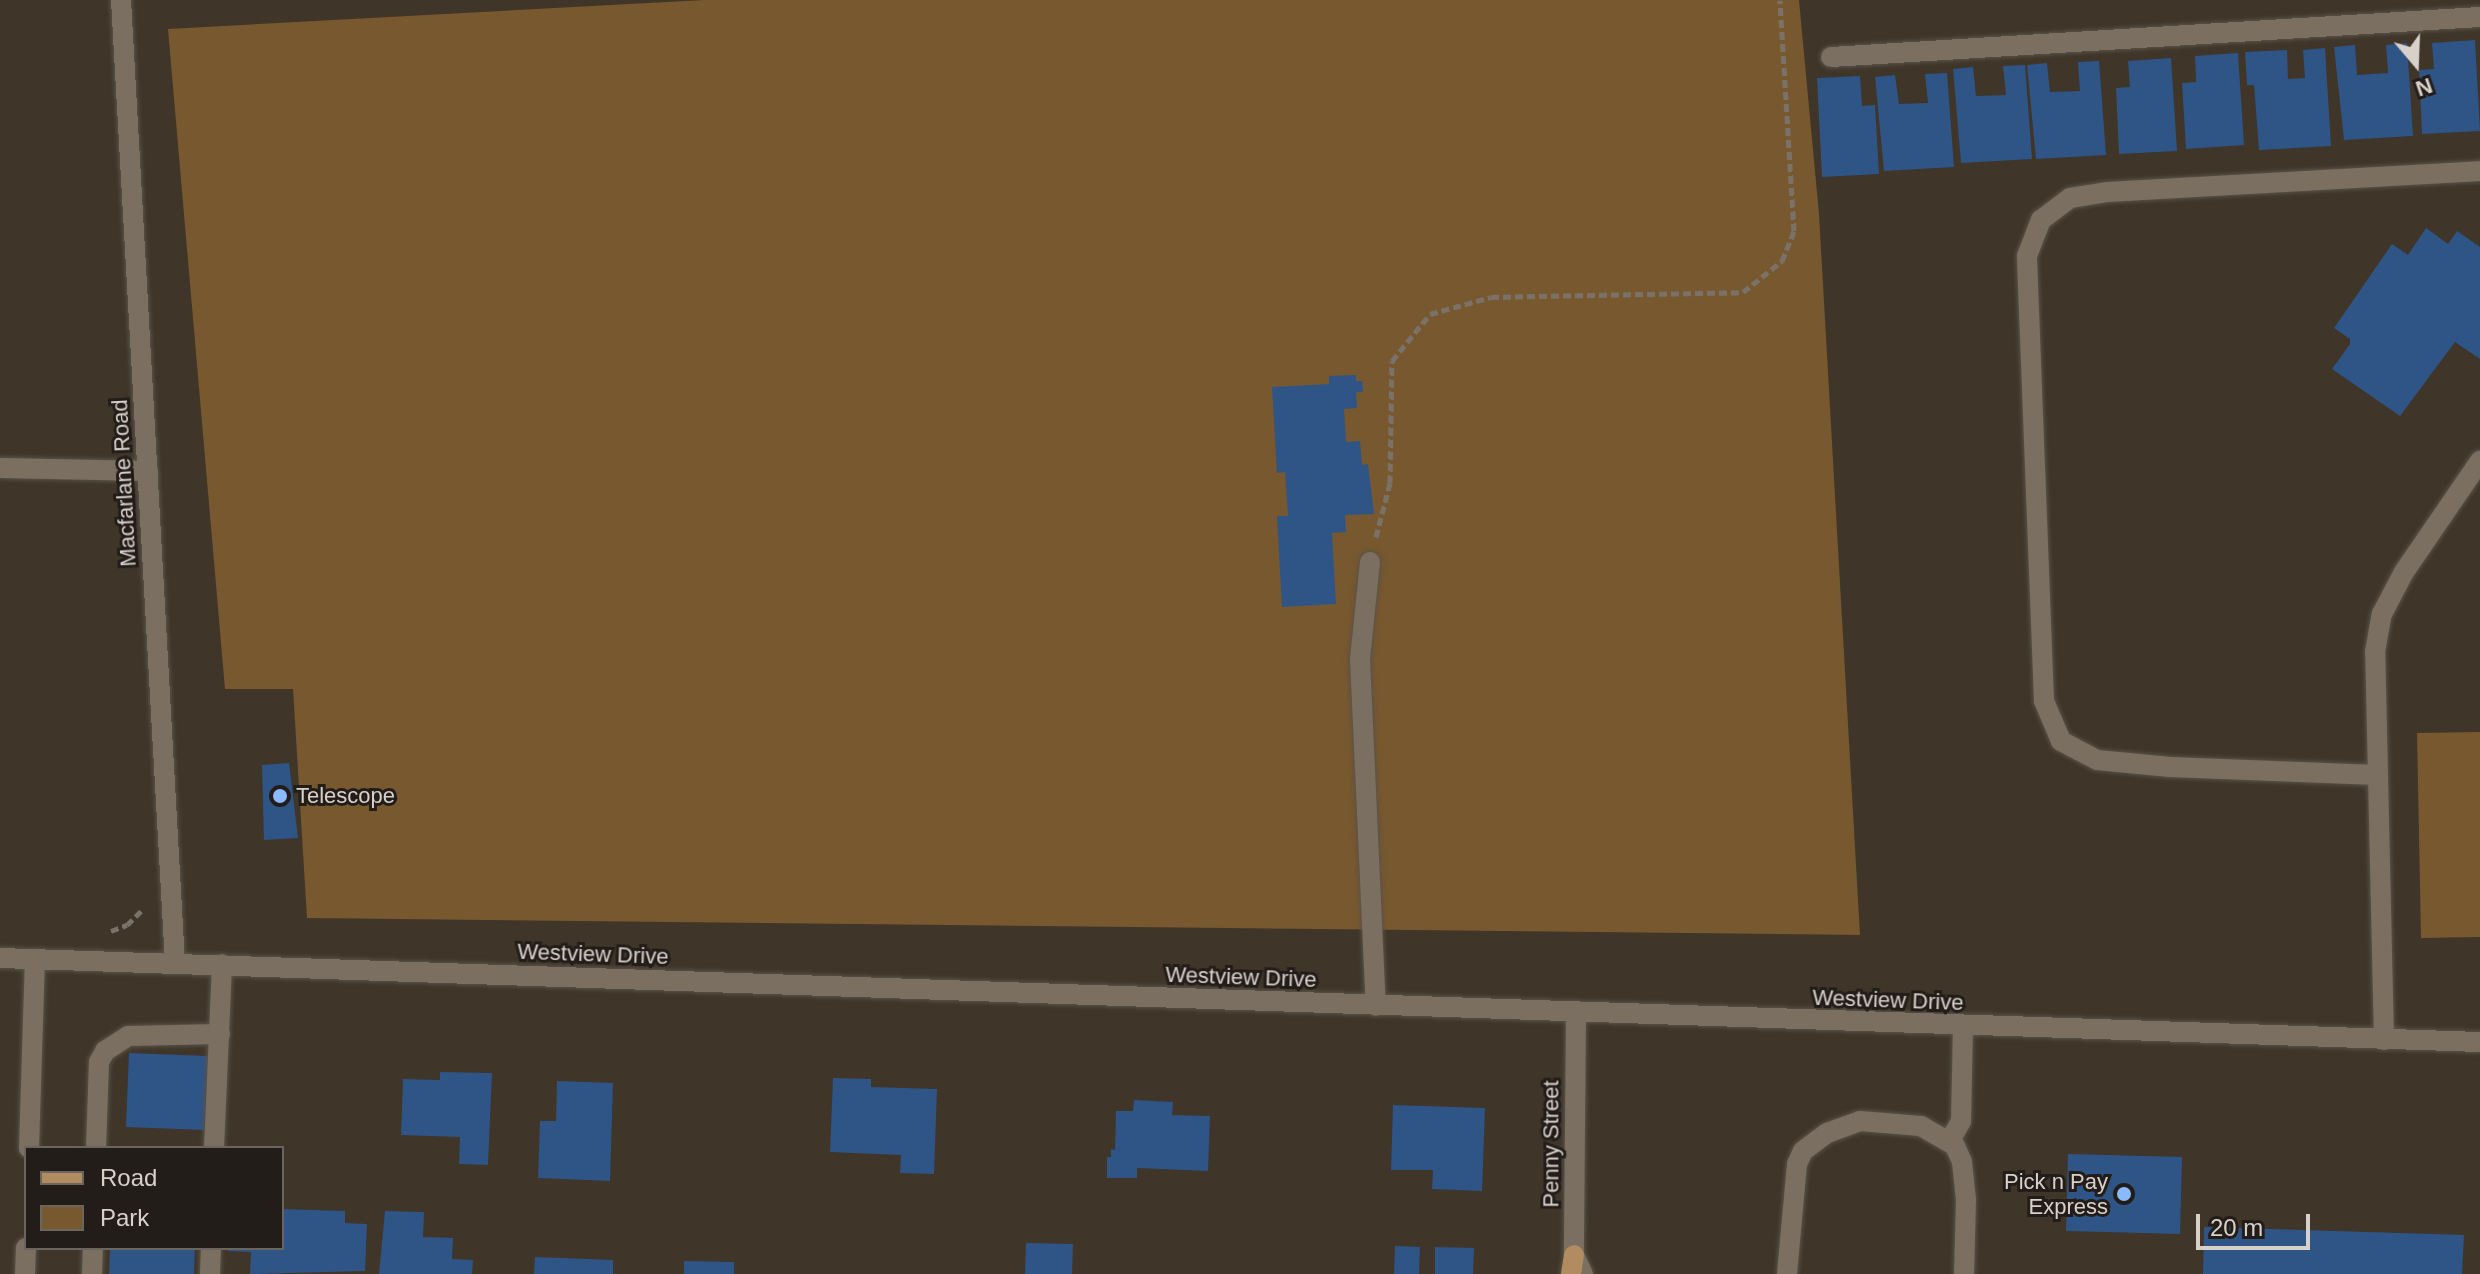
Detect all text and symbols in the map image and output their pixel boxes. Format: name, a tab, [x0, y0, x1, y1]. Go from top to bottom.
north arrow	[2376, 24, 2456, 104]
text: N	[2412, 73, 2436, 102]
street label: Macfarlane Road	[106, 399, 142, 567]
place label: Telescope	[296, 783, 395, 809]
marker: Telescope	[271, 787, 289, 805]
street label: Westview Drive	[517, 938, 669, 970]
street label: Westview Drive	[1165, 961, 1317, 993]
street label: Westview Drive	[1812, 984, 1964, 1016]
street label: Penny Street	[1538, 1080, 1564, 1208]
legend	[24, 1146, 284, 1250]
text: Road	[100, 1164, 157, 1191]
place label: Pick n Pay Express	[2004, 1168, 2108, 1220]
marker: Pick n Pay Express	[2115, 1185, 2133, 1203]
scale bar	[2200, 1198, 2314, 1248]
text: Park	[100, 1204, 149, 1231]
text: 20 m	[2210, 1214, 2263, 1241]

